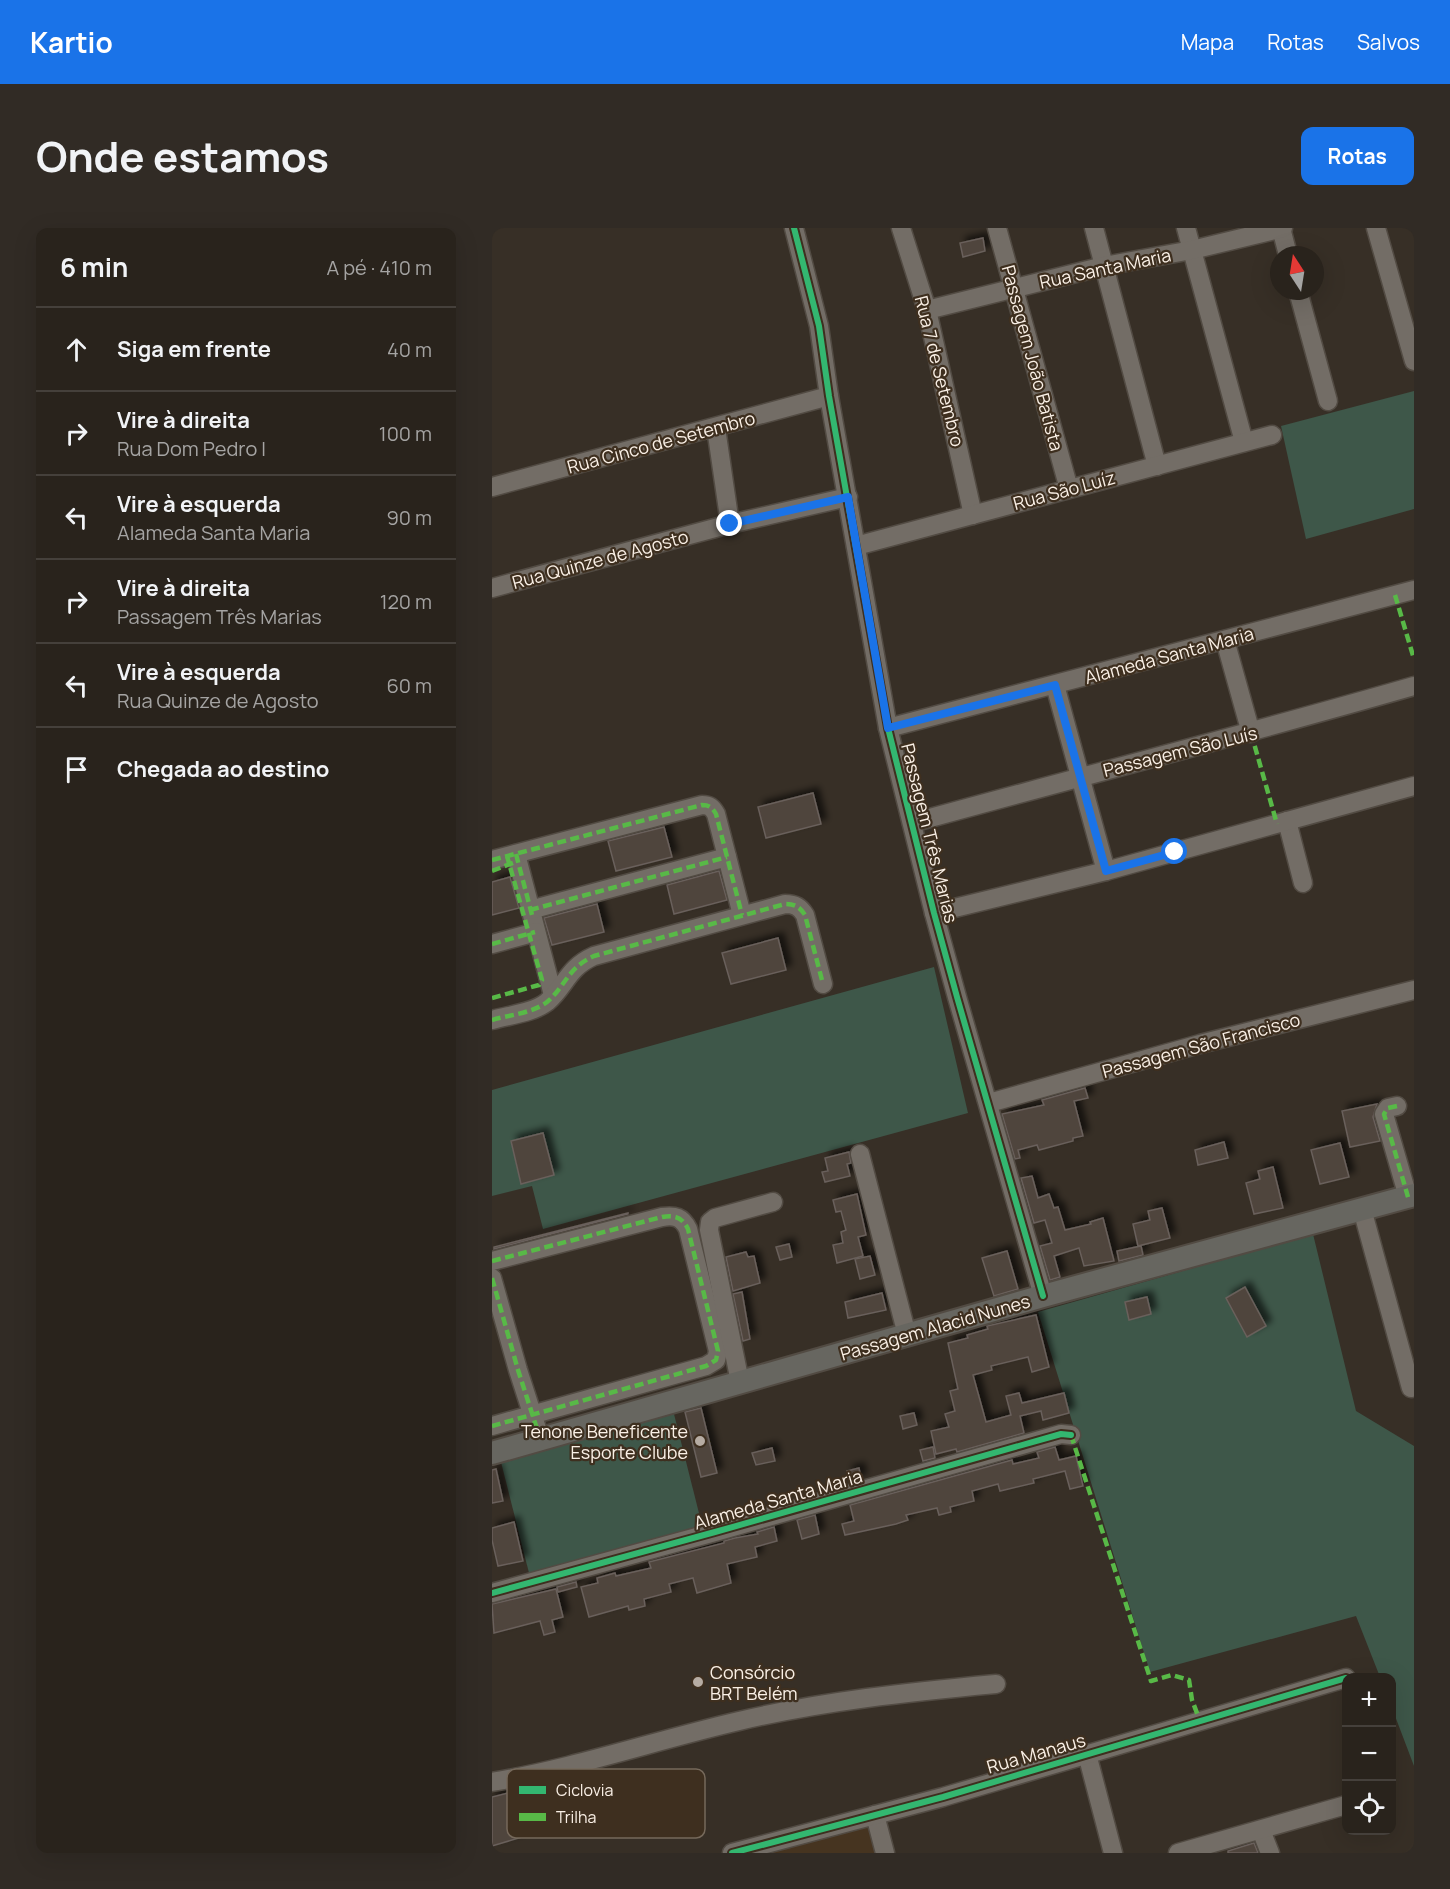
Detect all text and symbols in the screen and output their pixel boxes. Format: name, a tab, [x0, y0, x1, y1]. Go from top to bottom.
text: Kartio	[30, 23, 113, 61]
text: Mapa	[1181, 28, 1234, 56]
text: Rotas	[1267, 28, 1324, 56]
text: Salvos	[1357, 28, 1420, 56]
text: Onde estamos	[36, 127, 329, 185]
button: Rotas	[1301, 127, 1414, 185]
street label: Rua Santa Maria	[1037, 242, 1173, 294]
north arrow	[1270, 246, 1324, 300]
text: 6 min	[60, 249, 128, 285]
text: A pé · 410 m	[327, 254, 432, 281]
street label: Passagem João Batista	[997, 262, 1069, 454]
street label: Rua 7 de Setembro	[910, 293, 970, 449]
icon: ahead	[60, 333, 93, 366]
text: Siga em frente	[117, 334, 271, 364]
text: 40 m	[387, 336, 432, 363]
text: Vire à direita	[117, 405, 250, 435]
street label: Rua Cinco de Setembro	[564, 405, 758, 479]
icon: right	[60, 417, 93, 450]
text: 100 m	[379, 420, 432, 447]
text: Rua Dom Pedro I	[117, 435, 266, 462]
street label: Rua São Luíz	[1010, 465, 1118, 515]
text: Vire à esquerda	[117, 489, 281, 519]
icon: left	[60, 501, 93, 534]
text: 90 m	[386, 504, 432, 531]
route end	[716, 510, 742, 536]
text: Alameda Santa Maria	[117, 519, 310, 546]
street label: Rua Quinze de Agosto	[509, 524, 691, 594]
text: Vire à direita	[117, 573, 250, 603]
icon: right	[60, 585, 93, 618]
text: 120 m	[380, 588, 432, 615]
text: Passagem Três Marias	[117, 603, 322, 630]
street label: Alameda Santa Maria	[1082, 621, 1256, 689]
text: Vire à esquerda	[117, 657, 281, 687]
icon: left	[60, 669, 93, 702]
text: 60 m	[386, 672, 432, 699]
text: Rua Quinze de Agosto	[117, 687, 319, 714]
street label: Passagem São Luís	[1100, 720, 1260, 782]
street label: Passagem Três Marias	[896, 741, 964, 925]
icon: arrive	[60, 753, 93, 786]
text: Chegada ao destino	[117, 754, 329, 784]
route start	[1161, 838, 1187, 864]
street label: Passagem São Francisco	[1099, 1007, 1303, 1083]
street label: Passagem Alacid Nunes	[837, 1288, 1033, 1366]
place label: Tenone Beneficente Esporte Clube	[521, 1419, 688, 1464]
marker: Tenone Beneficente Esporte Clube	[693, 1434, 707, 1448]
street label: Alameda Santa Maria	[691, 1463, 865, 1535]
place label: Consórcio BRT Belém	[710, 1660, 797, 1705]
map controls	[1342, 1673, 1396, 1835]
button: +	[1342, 1673, 1396, 1727]
marker: Consórcio BRT Belém	[691, 1675, 705, 1689]
street label: Rua Manaus	[984, 1727, 1088, 1779]
button: −	[1342, 1727, 1396, 1781]
legend	[507, 1769, 705, 1838]
text: Ciclovia	[556, 1779, 613, 1801]
button: locate	[1342, 1781, 1396, 1835]
text: Trilha	[556, 1806, 596, 1828]

